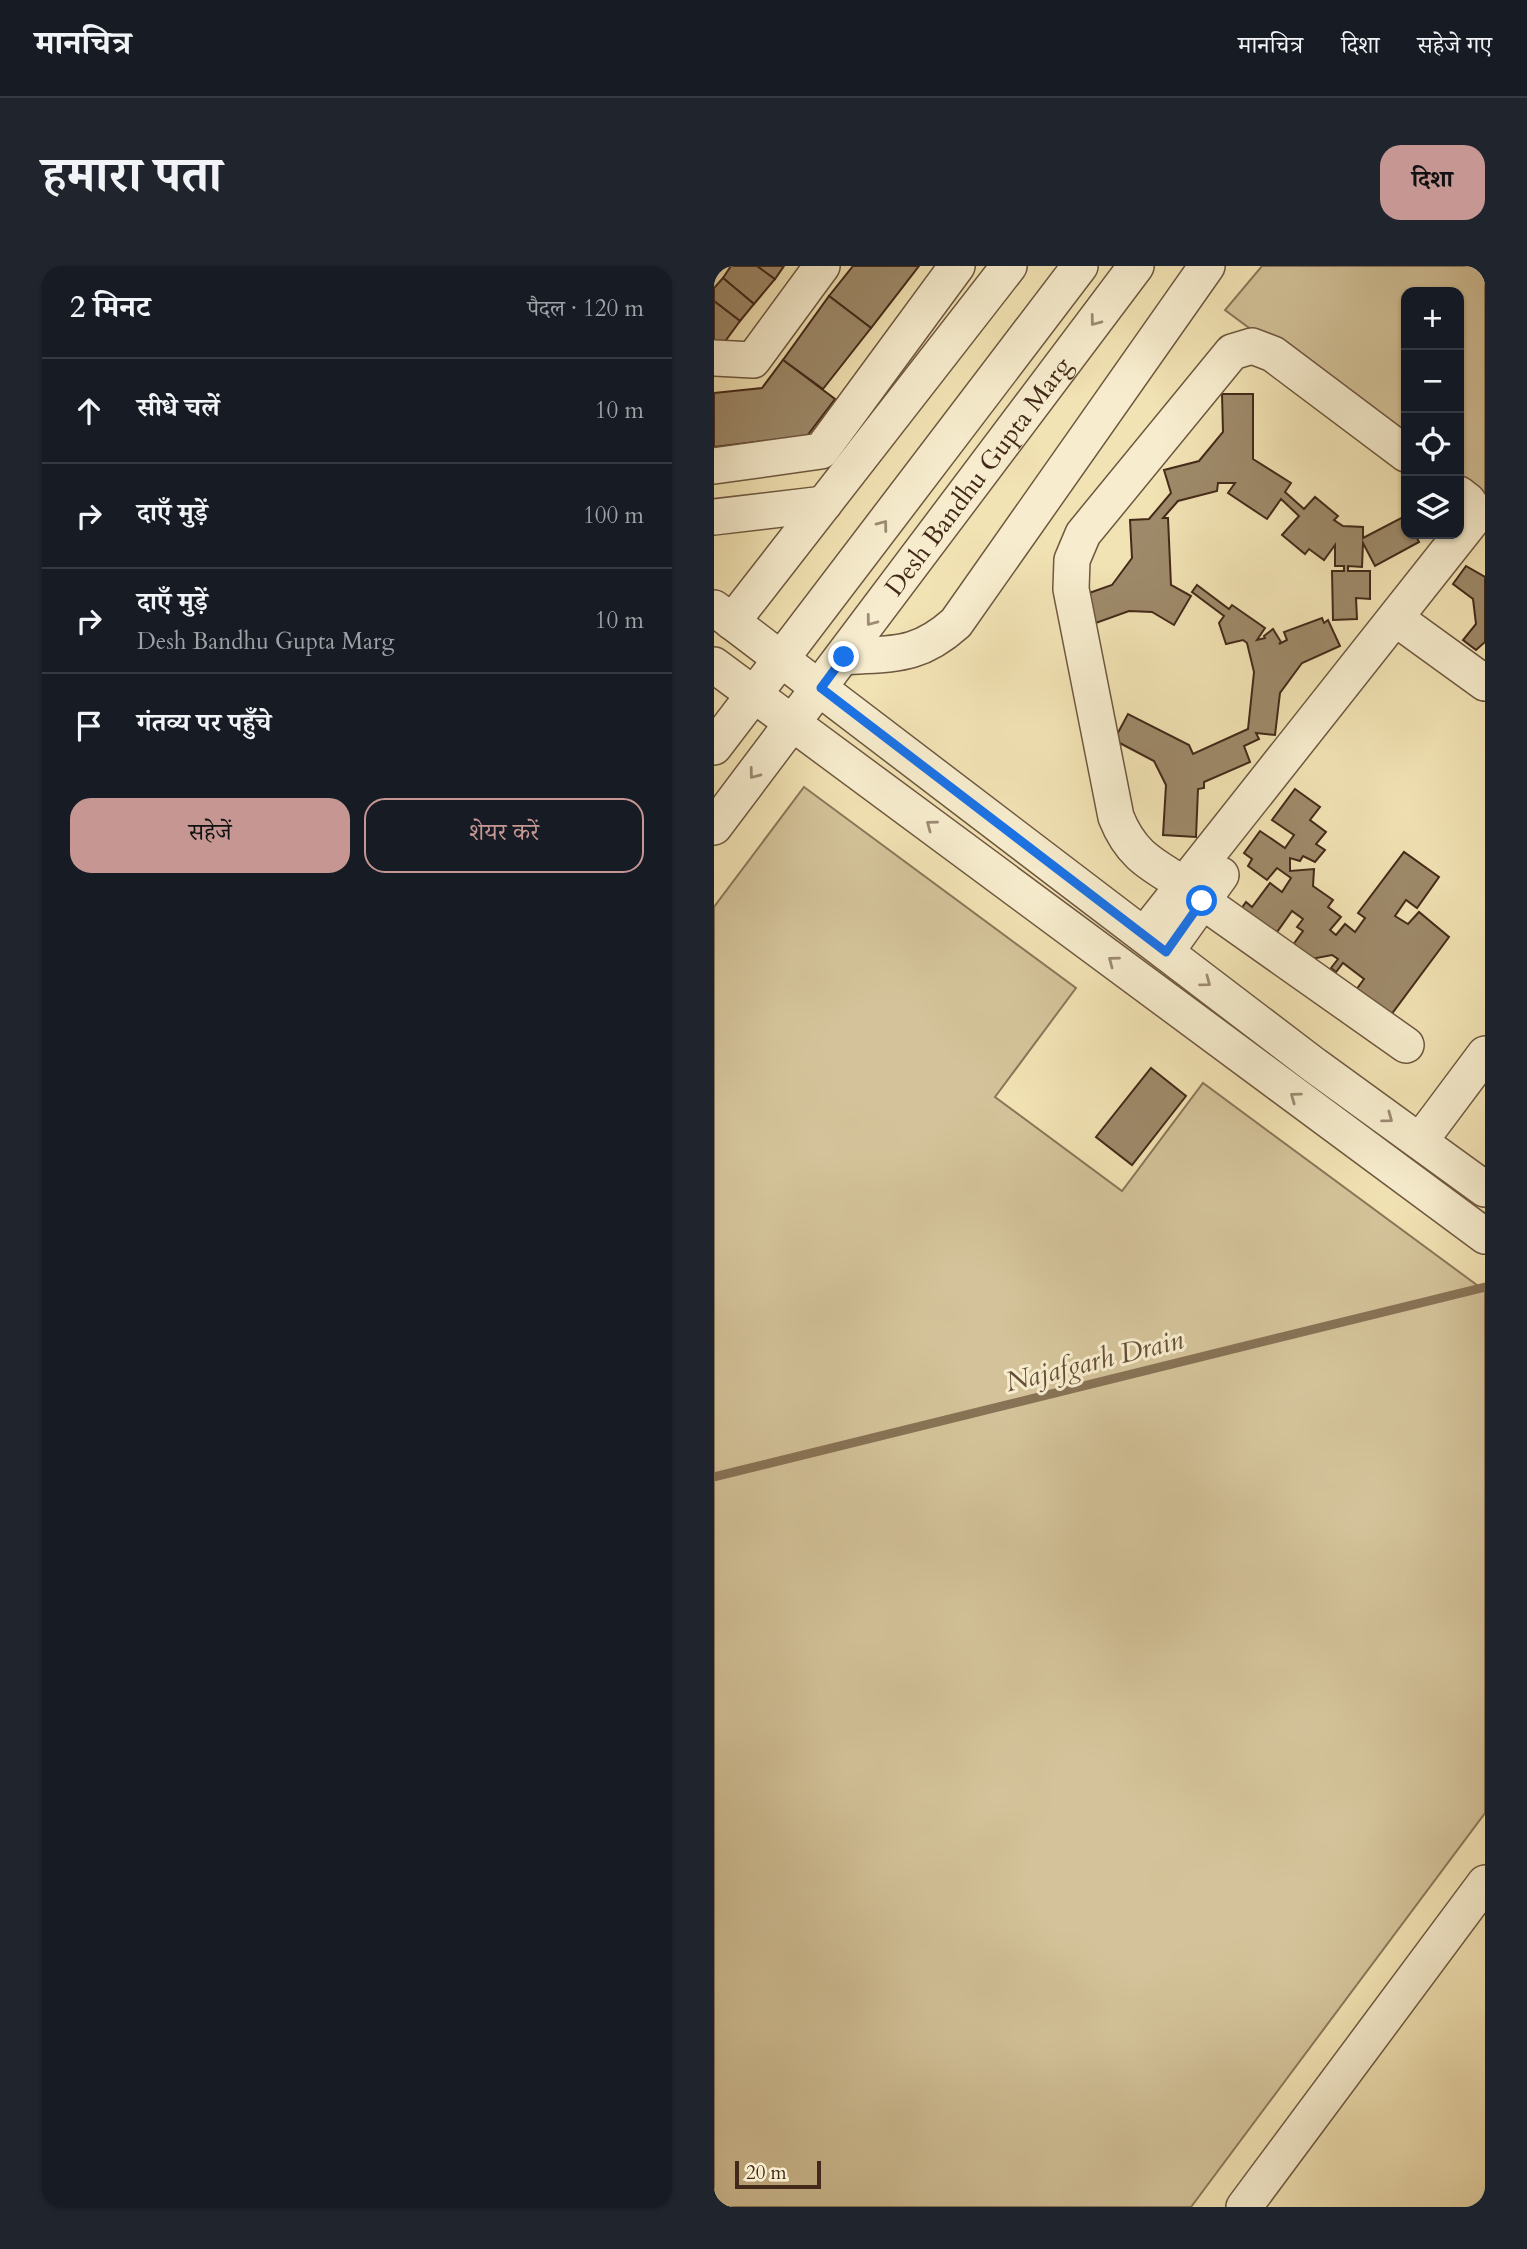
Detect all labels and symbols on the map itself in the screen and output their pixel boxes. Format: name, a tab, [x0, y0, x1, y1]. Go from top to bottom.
one-way arrow	[1091, 313, 1103, 325]
street label: Desh Bandhu Gupta Marg	[877, 349, 1080, 603]
one-way arrow	[875, 521, 887, 533]
one-way arrow	[866, 613, 879, 625]
route end	[828, 641, 859, 672]
one-way arrow	[749, 767, 762, 779]
one-way arrow	[926, 820, 939, 833]
route start	[1186, 885, 1217, 916]
one-way arrow	[1108, 957, 1121, 969]
one-way arrow	[1198, 974, 1211, 987]
one-way arrow	[1290, 1093, 1303, 1106]
one-way arrow	[1380, 1110, 1393, 1122]
water label: Najafgarh Drain	[1001, 1320, 1187, 1401]
scale bar	[735, 2158, 821, 2190]

